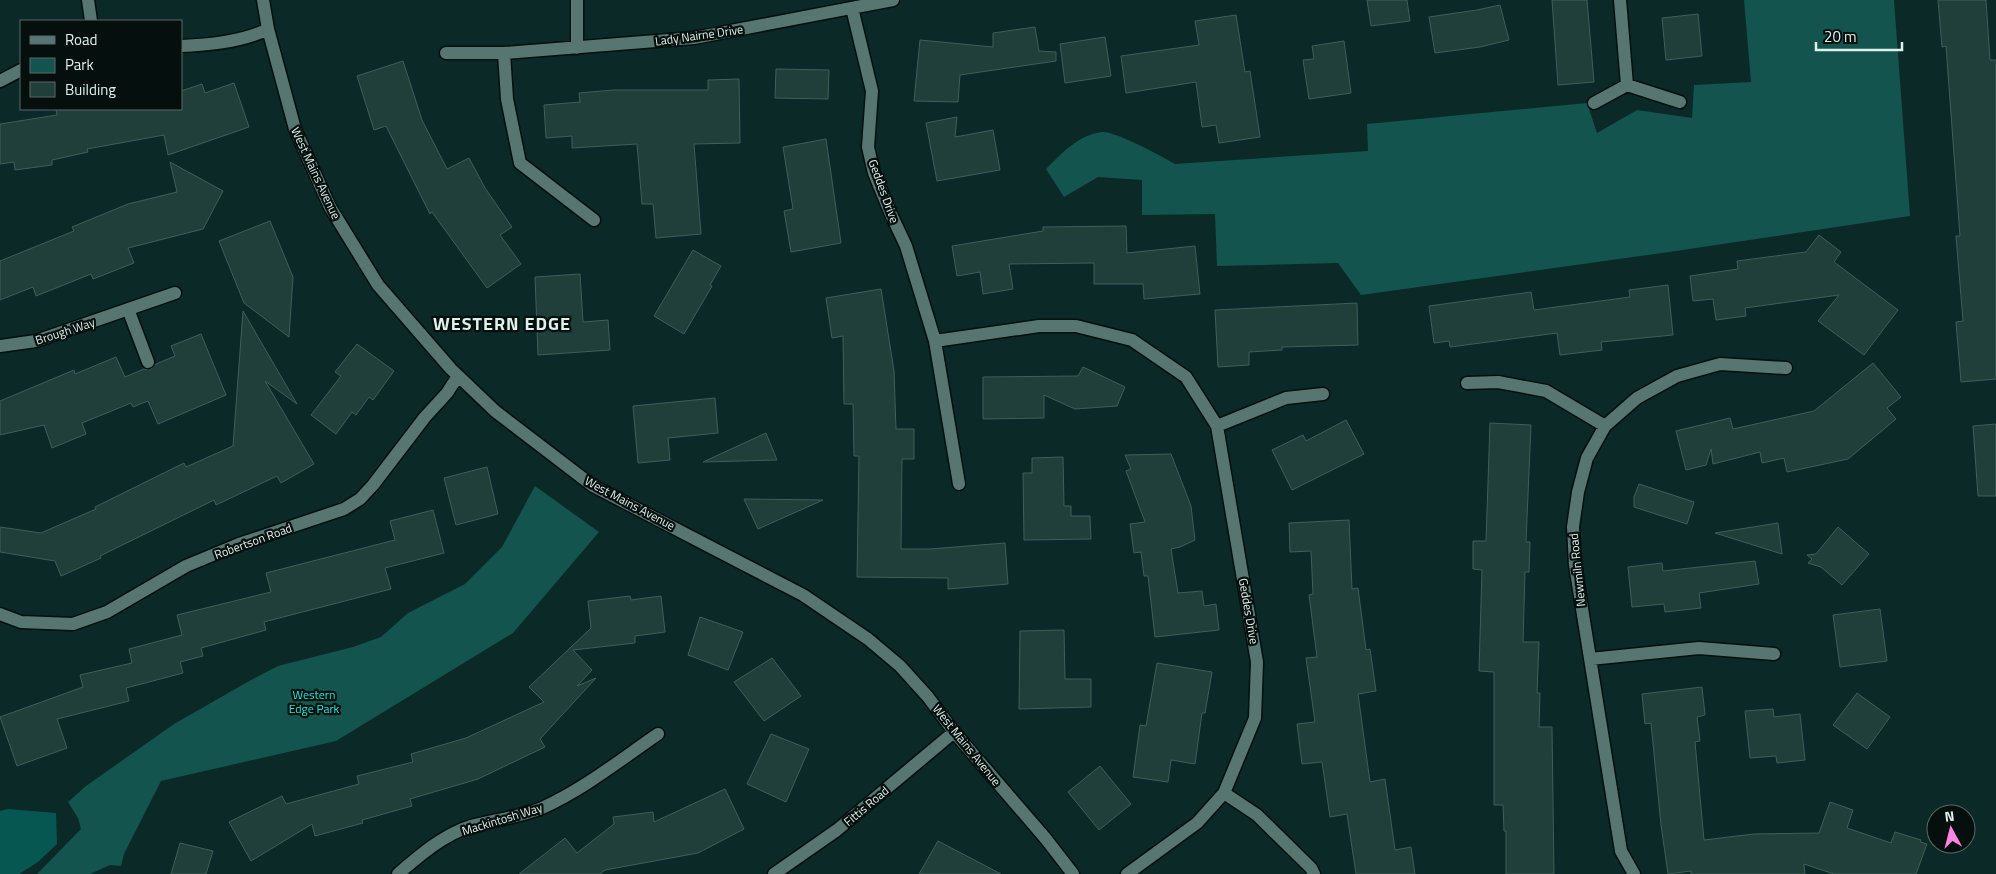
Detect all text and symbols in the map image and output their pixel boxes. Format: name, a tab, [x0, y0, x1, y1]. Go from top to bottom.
street label: Lady Nairne Drive	[654, 19, 744, 51]
legend	[20, 20, 182, 110]
scale bar	[1816, 20, 1902, 52]
text: 20 m	[1824, 25, 1857, 48]
text: Road	[65, 28, 97, 51]
text: Park	[65, 53, 94, 76]
text: Building	[65, 78, 116, 101]
street label: West Mains Avenue	[286, 124, 346, 222]
street label: Geddes Drive	[864, 156, 904, 226]
district label: WESTERN EDGE	[433, 310, 571, 337]
street label: Brough Way	[33, 312, 97, 350]
street label: West Mains Avenue	[581, 471, 679, 535]
street label: Robertson Road	[212, 518, 294, 564]
street label: Newmiln Road	[1564, 532, 1590, 608]
street label: Geddes Drive	[1234, 577, 1264, 645]
park label: Western Edge Park	[289, 685, 340, 718]
street label: West Mains Avenue	[928, 700, 1006, 790]
street label: Fittis Road	[839, 781, 893, 831]
street label: Mackintosh Way	[459, 798, 545, 840]
north arrow	[1926, 804, 1976, 854]
text: N	[1943, 805, 1955, 827]

